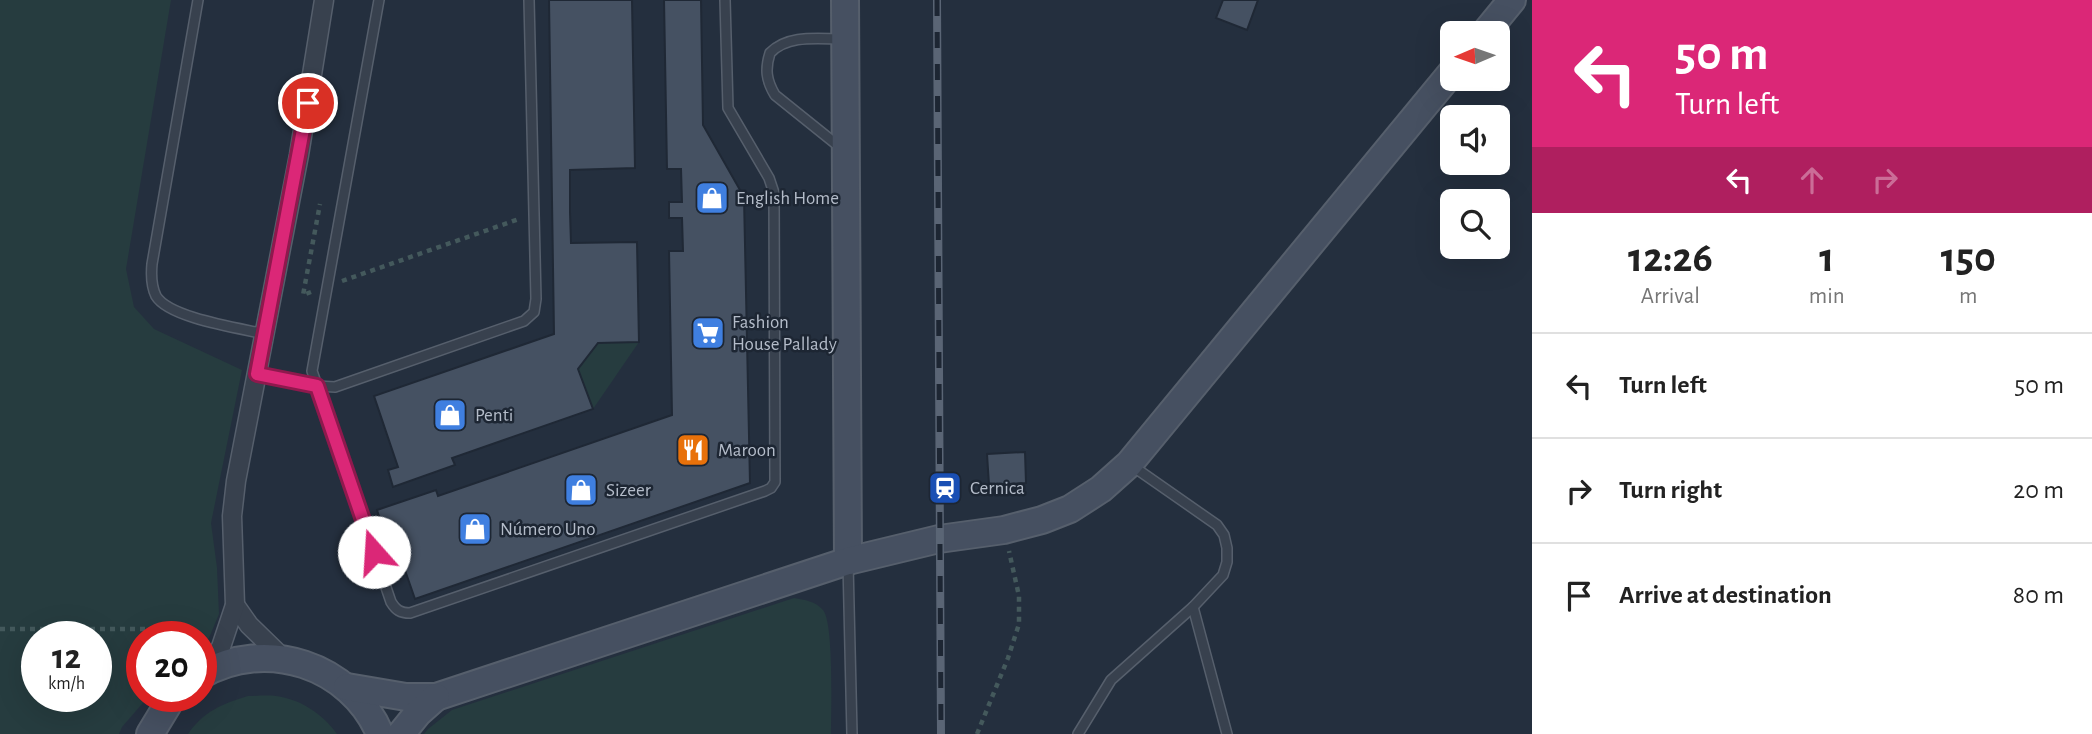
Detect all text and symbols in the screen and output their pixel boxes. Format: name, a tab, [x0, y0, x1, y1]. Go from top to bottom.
north arrow	[1440, 21, 1510, 91]
map controls	[1440, 21, 1510, 259]
icon: left	[1560, 28, 1651, 119]
text: 50 m	[1675, 30, 1769, 79]
pin	[278, 73, 338, 133]
icon: arrive	[289, 84, 327, 122]
text: Turn left	[1675, 88, 1779, 120]
button: sound	[1440, 105, 1510, 175]
icon: left	[1720, 161, 1758, 199]
icon: ahead	[1793, 161, 1831, 199]
icon: right	[1866, 161, 1904, 199]
shop icon: English Home	[693, 179, 731, 217]
place label: English Home	[736, 189, 839, 208]
button: search	[1440, 189, 1510, 259]
text: 12:26	[1628, 237, 1713, 279]
text: 1	[1819, 237, 1834, 279]
text: 150	[1941, 237, 1996, 279]
text: Arrival	[1641, 285, 1700, 308]
text: min	[1809, 285, 1845, 308]
text: m	[1959, 285, 1978, 308]
place label: Fashion House Pallady	[732, 313, 837, 354]
supermarket icon: Fashion House Pallady	[689, 314, 727, 352]
icon: left	[1560, 367, 1598, 405]
text: Turn left	[1619, 372, 1707, 398]
text: 50 m	[2014, 372, 2064, 398]
shop icon: Penti	[431, 396, 469, 434]
place label: Penti	[475, 406, 513, 425]
restaurant icon: Maroon	[674, 431, 712, 469]
place label: Maroon	[718, 441, 776, 460]
station icon: Cernica	[926, 469, 964, 507]
shop icon: Sizeer	[562, 471, 600, 509]
icon: right	[1560, 472, 1598, 510]
text: Turn right	[1619, 477, 1722, 503]
text: 20 m	[2013, 477, 2064, 503]
place label: Cernica	[970, 479, 1025, 498]
place label: Sizeer	[606, 481, 651, 500]
shop icon: Número Uno	[456, 510, 494, 548]
position arrow	[337, 515, 411, 589]
place label: Número Uno	[500, 520, 595, 539]
icon: arrive	[1560, 577, 1598, 615]
text: Arrive at destination	[1619, 582, 1832, 608]
text: 80 m	[2013, 582, 2064, 608]
speed limit sign: 20	[126, 621, 217, 712]
text: 12	[52, 640, 81, 675]
text: km/h	[48, 675, 85, 693]

